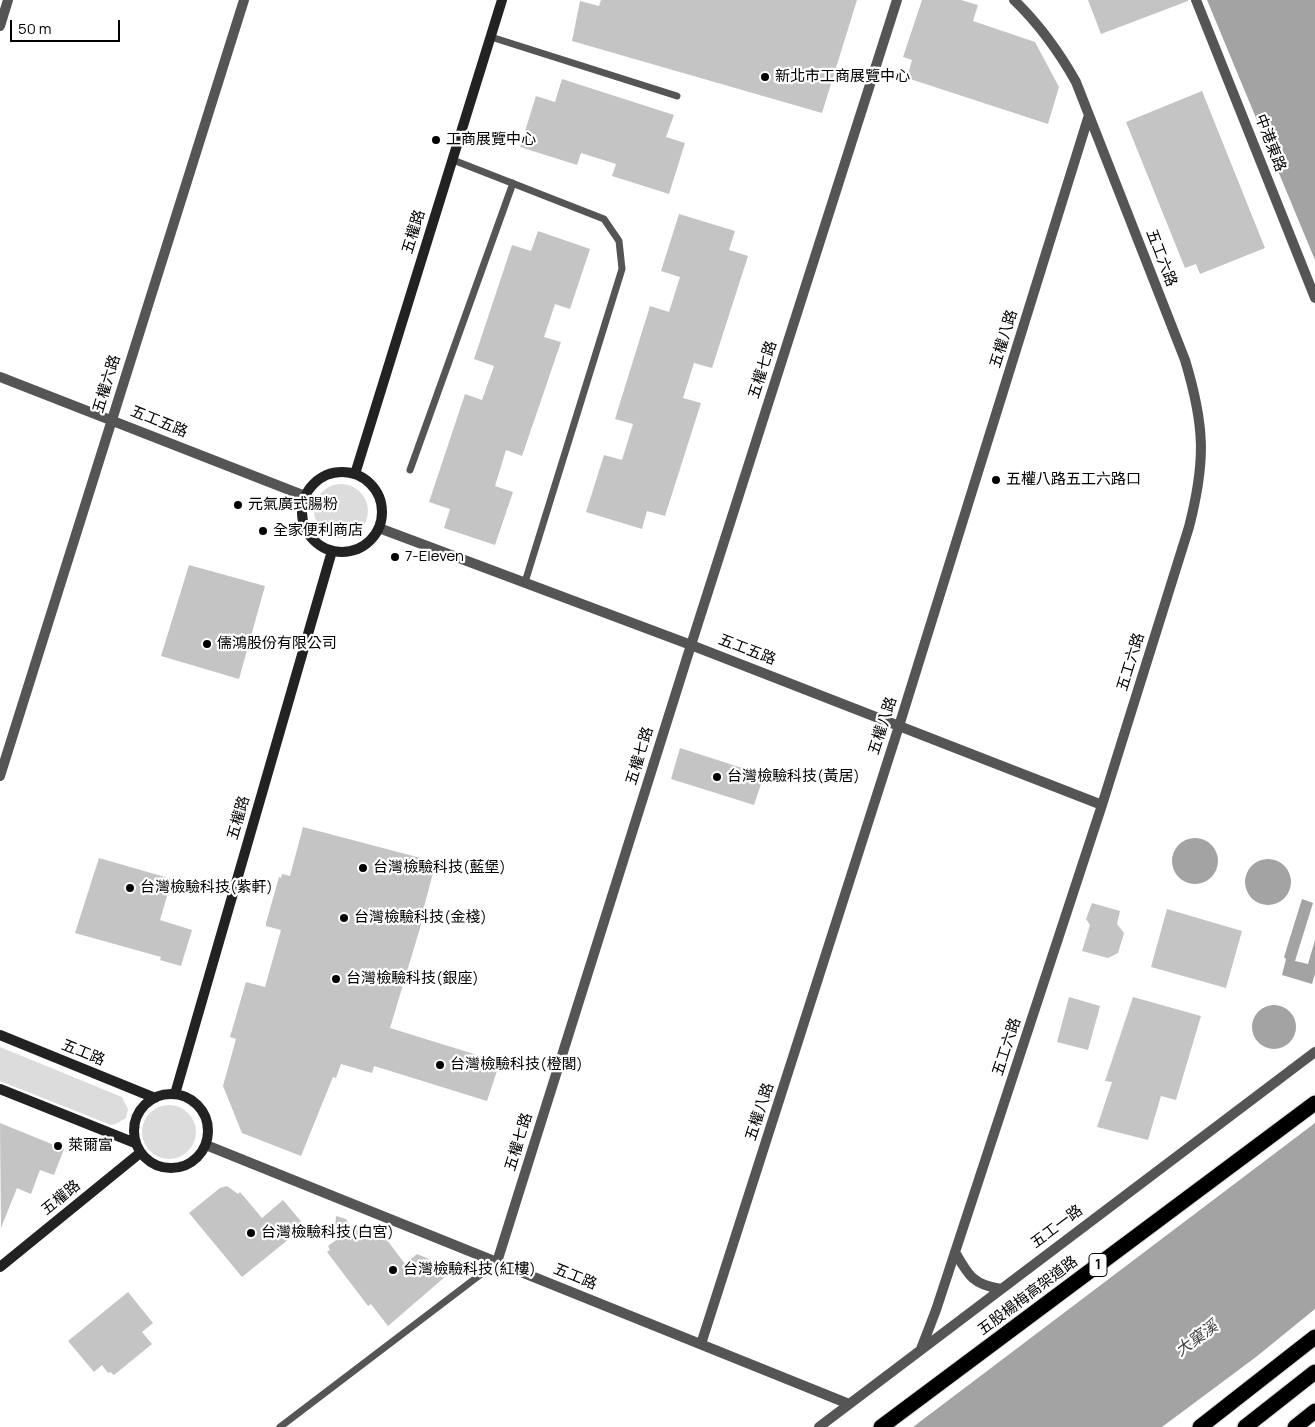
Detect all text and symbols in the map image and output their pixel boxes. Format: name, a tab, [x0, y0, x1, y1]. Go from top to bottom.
scale bar	[12, 10, 122, 42]
text: 50 m	[18, 18, 52, 39]
place label: 新北市工商展覽中心	[775, 68, 910, 86]
marker: 新北市工商展覽中心	[759, 71, 771, 83]
street label: 中港東路	[1251, 112, 1289, 174]
place label: 工商展覽中心	[446, 131, 536, 149]
marker: 工商展覽中心	[430, 134, 442, 146]
street label: 五權路	[399, 208, 429, 256]
street label: 五工六路	[1142, 227, 1180, 289]
street label: 五權八路	[987, 308, 1021, 370]
street label: 五權七路	[745, 339, 781, 401]
street label: 五權六路	[90, 353, 124, 415]
street label: 五工五路	[128, 402, 190, 442]
place label: 五權八路五工六路口	[1006, 471, 1141, 489]
marker: 五權八路五工六路口	[990, 474, 1002, 486]
place label: 元氣廣式腸粉	[248, 496, 338, 514]
marker: 元氣廣式腸粉	[232, 499, 244, 511]
place label: 全家便利商店	[273, 522, 363, 540]
marker: 全家便利商店	[257, 525, 269, 537]
place label: 7-Eleven	[405, 548, 464, 566]
marker: 7-Eleven	[389, 551, 401, 563]
street label: 五工五路	[716, 631, 778, 669]
street label: 五工六路	[1114, 631, 1148, 693]
place label: 儒鴻股份有限公司	[217, 635, 337, 653]
marker: 儒鴻股份有限公司	[201, 638, 213, 650]
street label: 五權八路	[865, 695, 901, 757]
street label: 五權七路	[623, 725, 657, 787]
place label: 台灣檢驗科技(黃居)	[727, 768, 860, 786]
marker: 台灣檢驗科技(黃居)	[711, 771, 723, 783]
street label: 五權路	[224, 794, 254, 842]
place label: 台灣檢驗科技(藍堡)	[373, 859, 506, 877]
marker: 台灣檢驗科技(藍堡)	[357, 862, 369, 874]
place label: 台灣檢驗科技(紫軒)	[140, 879, 273, 897]
marker: 台灣檢驗科技(紫軒)	[124, 882, 136, 894]
place label: 台灣檢驗科技(金棧)	[354, 909, 487, 927]
marker: 台灣檢驗科技(金棧)	[338, 912, 350, 924]
place label: 台灣檢驗科技(銀座)	[346, 970, 479, 988]
marker: 台灣檢驗科技(銀座)	[330, 973, 342, 985]
street label: 五工六路	[989, 1016, 1025, 1078]
street label: 五工路	[59, 1036, 107, 1070]
place label: 台灣檢驗科技(橙閣)	[450, 1056, 583, 1074]
marker: 台灣檢驗科技(橙閣)	[434, 1059, 446, 1071]
street label: 五權八路	[742, 1081, 778, 1143]
street label: 五權七路	[502, 1111, 536, 1173]
place label: 萊爾富	[68, 1137, 113, 1155]
marker: 萊爾富	[52, 1140, 64, 1152]
street label: 五權路	[38, 1177, 84, 1219]
street label: 五工一路	[1028, 1202, 1086, 1252]
place label: 台灣檢驗科技(白宮)	[261, 1224, 394, 1242]
marker: 台灣檢驗科技(白宮)	[245, 1227, 257, 1239]
street label: 五股楊梅高架道路	[975, 1253, 1081, 1339]
road number: 1	[1089, 1254, 1107, 1276]
street label: 五工路	[551, 1260, 599, 1294]
place label: 台灣檢驗科技(紅樓)	[403, 1261, 536, 1279]
marker: 台灣檢驗科技(紅樓)	[387, 1264, 399, 1276]
water label: 大窠溪	[1172, 1317, 1222, 1361]

